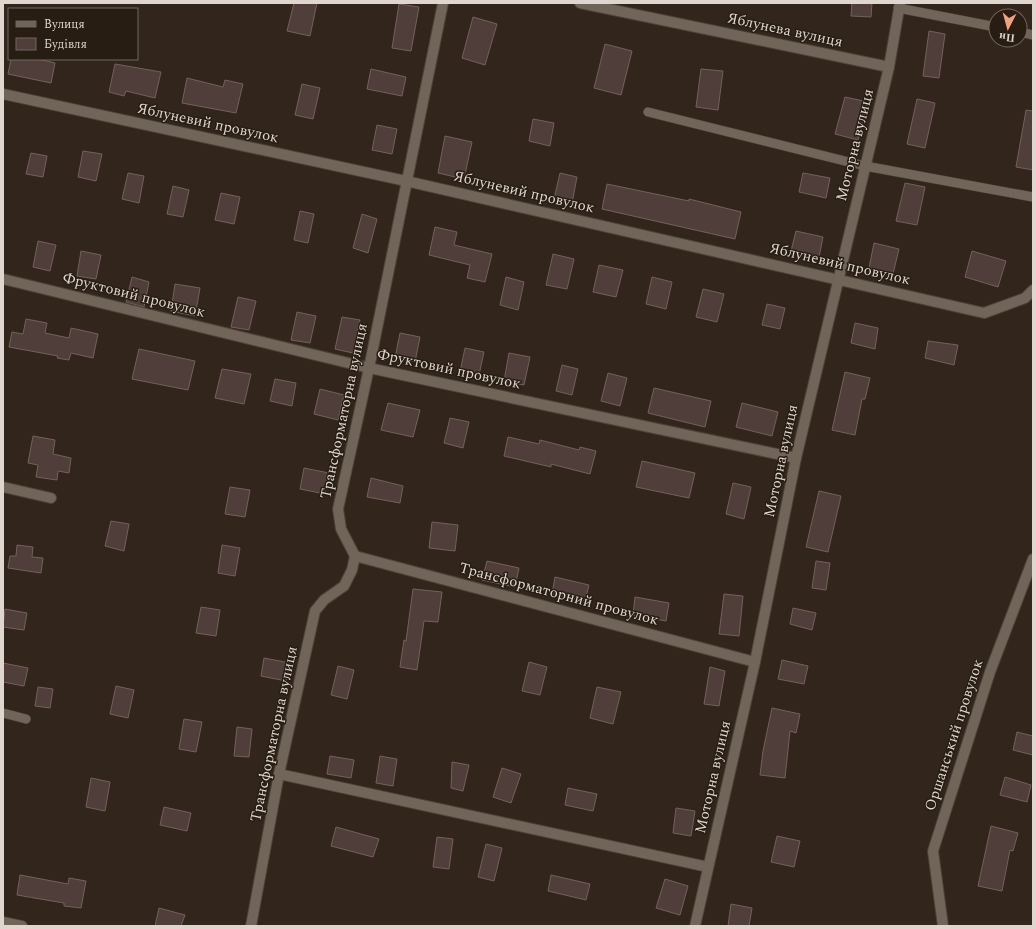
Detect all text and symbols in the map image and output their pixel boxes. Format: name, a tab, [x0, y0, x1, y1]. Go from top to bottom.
street label: Яблунева вулиця	[725, 7, 845, 53]
legend	[8, 8, 138, 60]
north arrow	[988, 8, 1028, 48]
text: Вулиця	[44, 15, 85, 34]
text: Пн	[998, 28, 1016, 47]
text: Будівля	[44, 35, 87, 54]
street label: Моторна вулиця	[830, 86, 880, 204]
street label: Яблуневий провулок	[135, 97, 281, 149]
street label: Яблуневий провулок	[451, 165, 597, 219]
street label: Яблуневий провулок	[767, 237, 913, 291]
street label: Фруктовий провулок	[60, 266, 208, 324]
street label: Трансформаторна вулиця	[314, 321, 374, 501]
street label: Фруктовий провулок	[375, 343, 523, 395]
street label: Моторна вулиця	[758, 402, 804, 520]
street label: Трансформаторний провулок	[457, 556, 661, 632]
street label: Трансформаторна вулиця	[244, 644, 304, 824]
street label: Оршанський провулок	[919, 656, 989, 814]
street label: Моторна вулиця	[689, 718, 737, 836]

